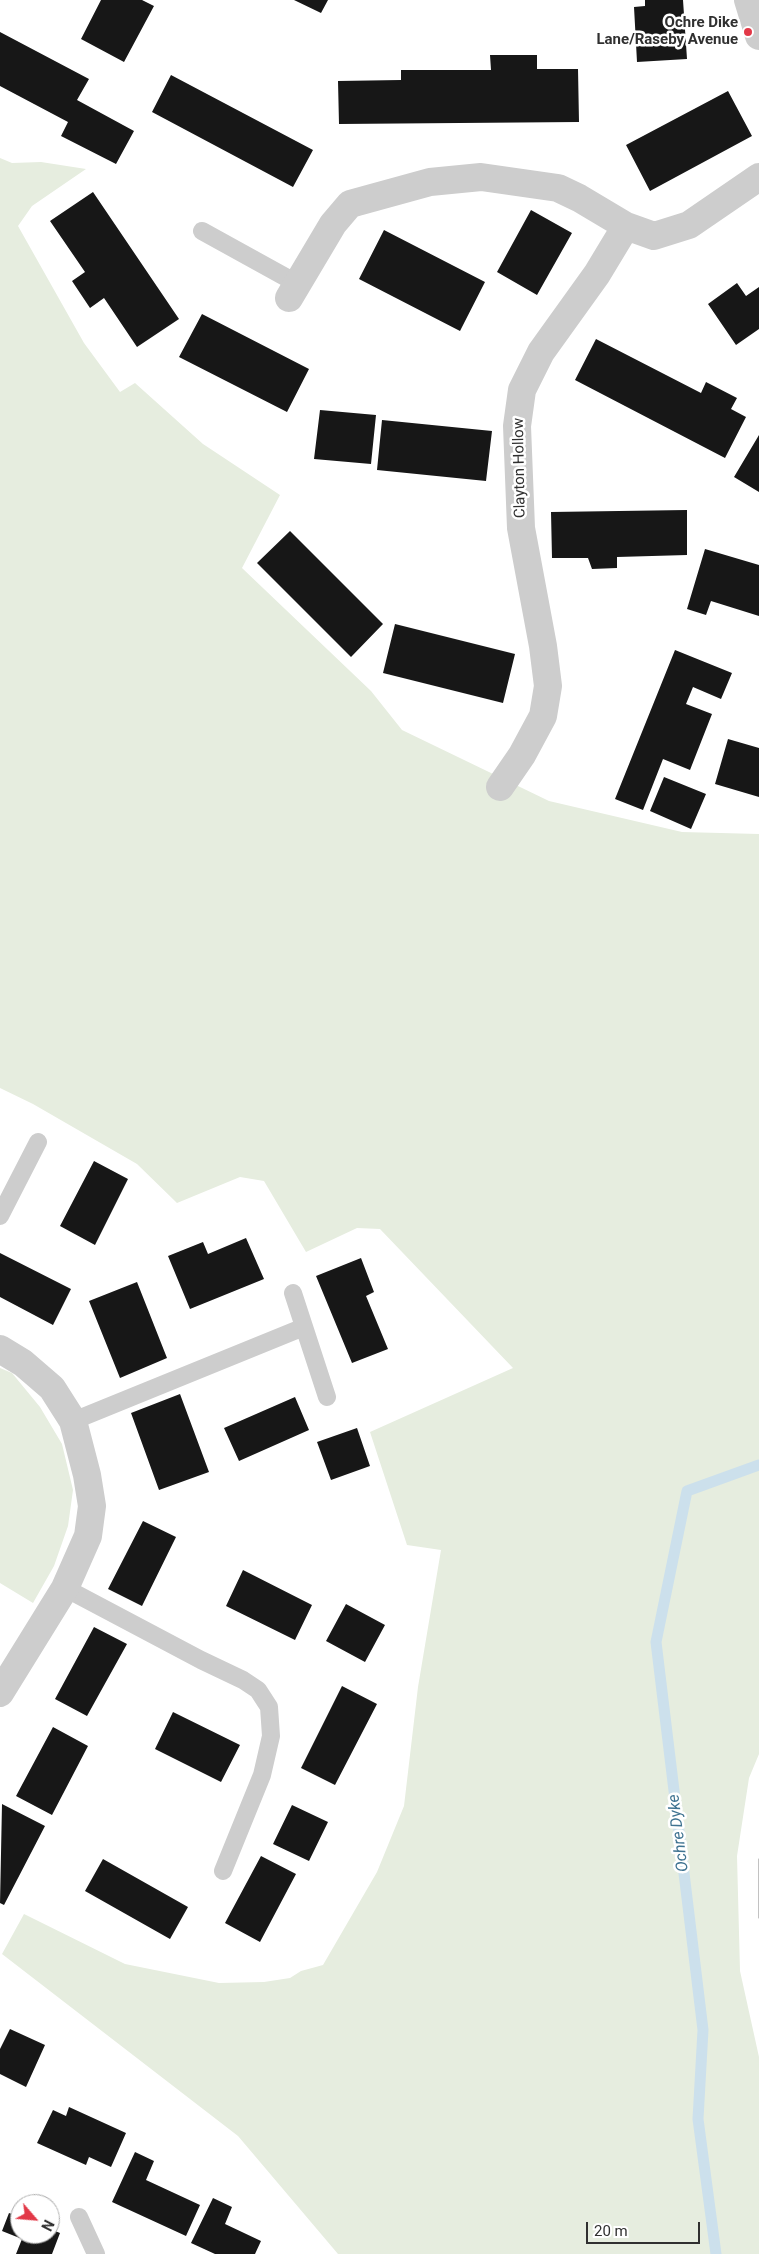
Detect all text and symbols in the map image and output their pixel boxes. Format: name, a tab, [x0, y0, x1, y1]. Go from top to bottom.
place label: Ochre Dike Lane/Raseby Avenue	[596, 14, 738, 49]
marker: Ochre Dike Lane/Raseby Avenue	[742, 26, 754, 38]
street label: Clayton Hollow	[510, 418, 530, 518]
water label: Ochre Dyke	[665, 1793, 693, 1873]
north arrow	[10, 2194, 60, 2244]
scale bar	[589, 2212, 703, 2244]
text: N	[38, 2217, 57, 2233]
text: 20 m	[594, 2222, 628, 2240]

